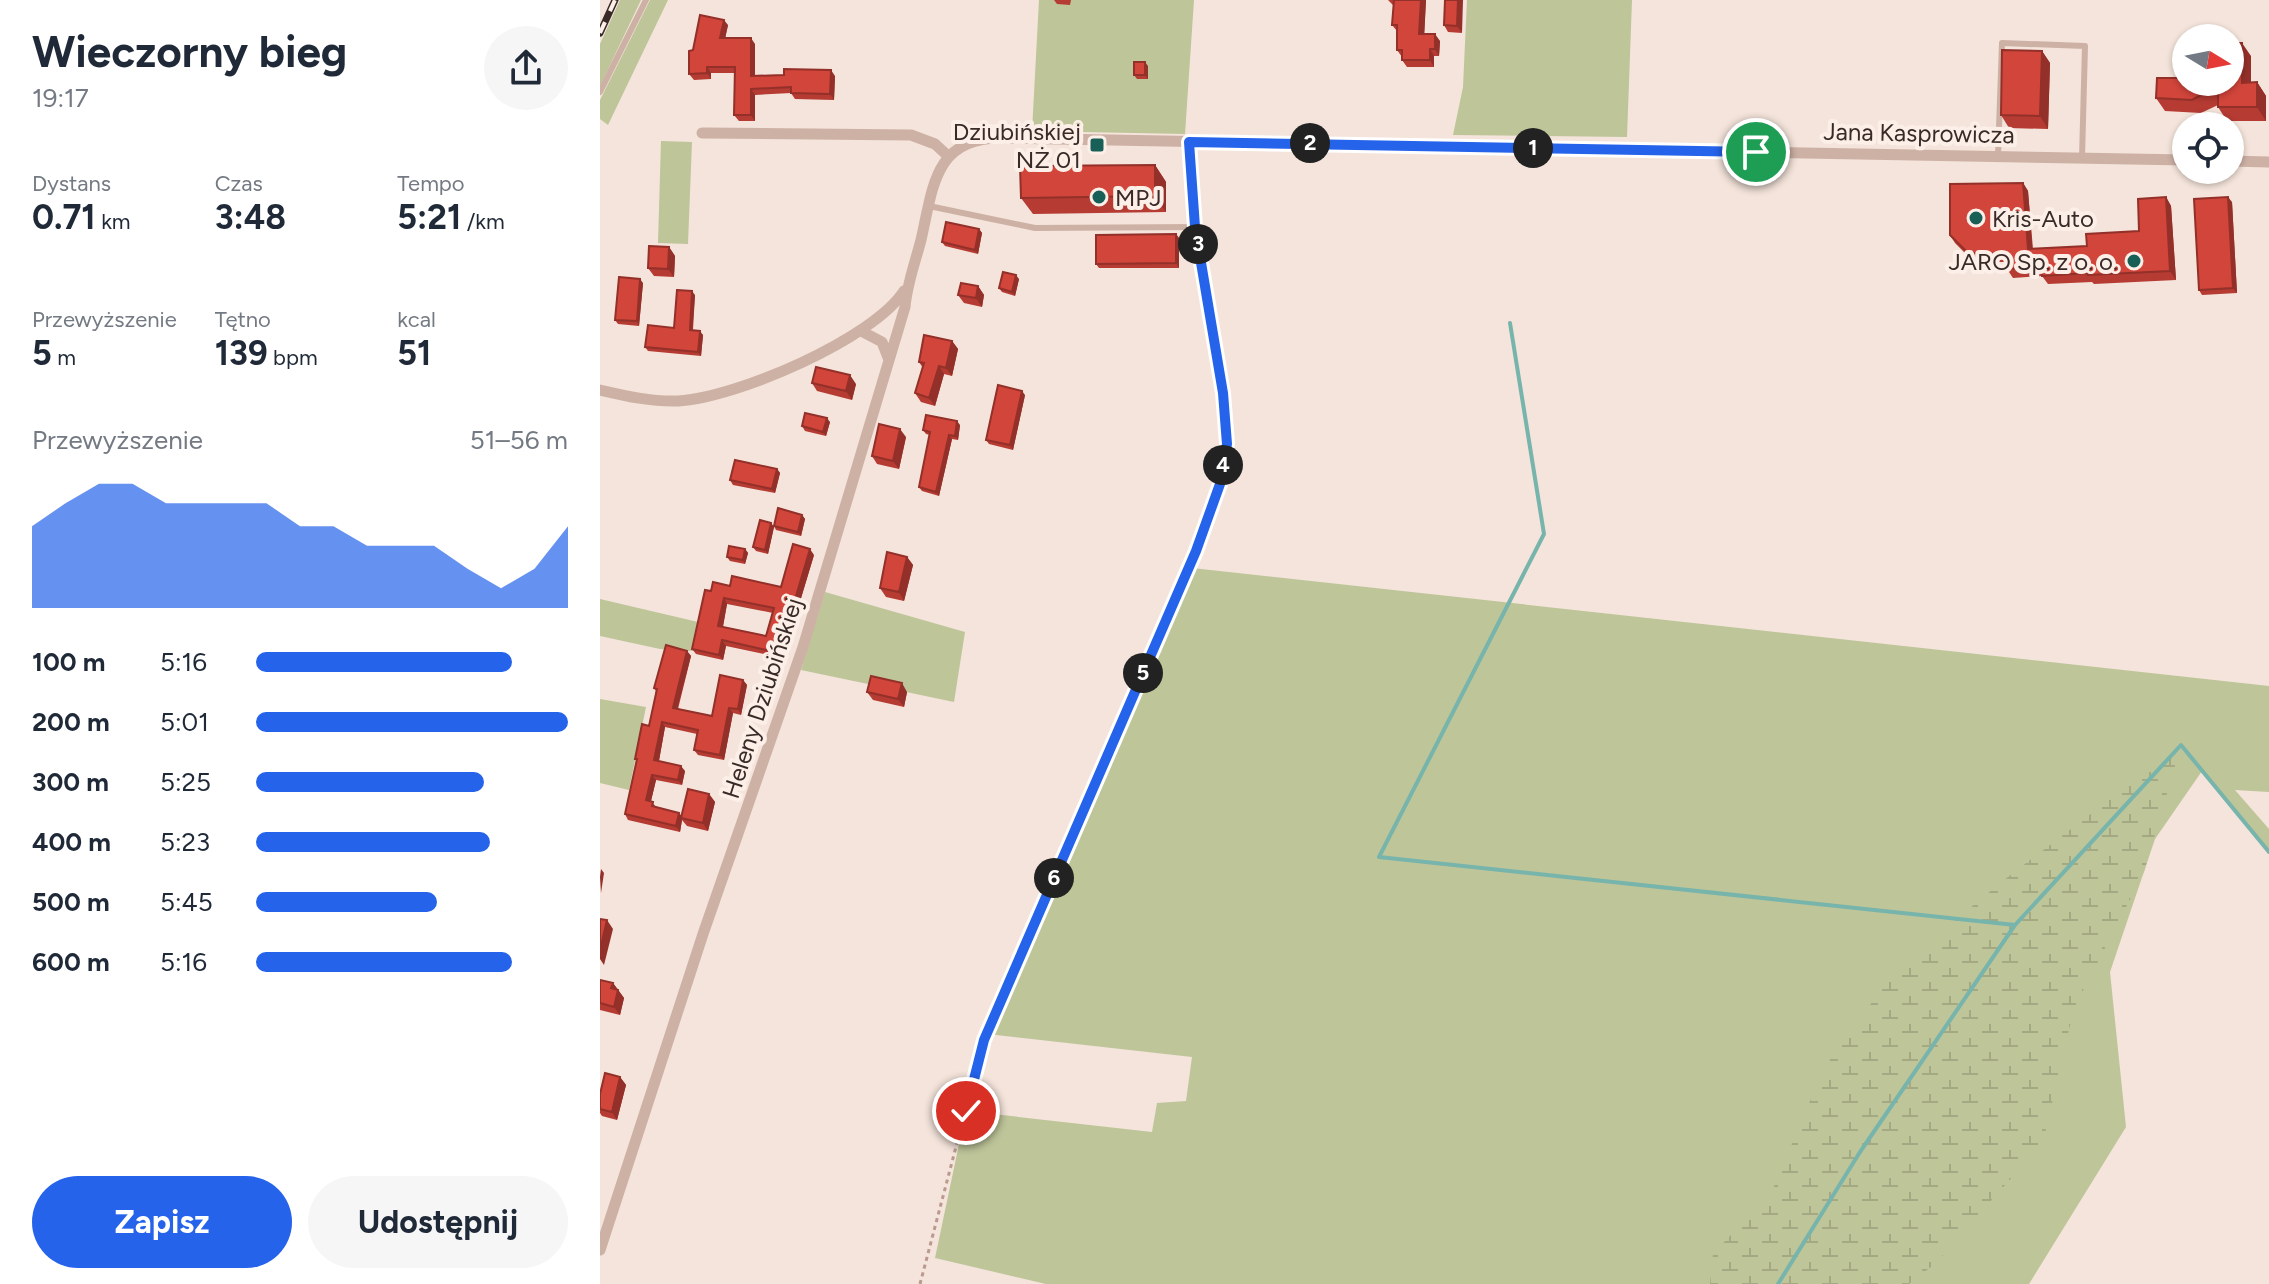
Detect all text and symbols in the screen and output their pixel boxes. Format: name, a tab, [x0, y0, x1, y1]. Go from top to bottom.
north arrow	[2172, 24, 2244, 96]
map controls	[2172, 24, 2244, 184]
text: Wieczorny bieg	[32, 25, 347, 78]
button: share	[484, 26, 568, 110]
text: 19:17	[32, 82, 89, 114]
button: locate	[2172, 112, 2244, 184]
place label: Dziubińskiej NŻ 01	[953, 117, 1081, 174]
street label: Jana Kasprowicza	[1823, 117, 2015, 149]
pin	[1722, 118, 1790, 186]
pin: 2	[1290, 123, 1330, 163]
pin: 1	[1513, 128, 1553, 168]
text: 2	[1304, 129, 1316, 156]
icon: arrive	[1734, 130, 1778, 174]
text: 1	[1528, 134, 1538, 161]
marker: Dziubińskiej NŻ 01	[1088, 136, 1106, 154]
text: Dystans	[32, 170, 111, 197]
text: Czas	[215, 170, 263, 197]
text: Tempo	[397, 170, 465, 197]
place label: MPJ	[1115, 183, 1162, 212]
marker: MPJ	[1090, 188, 1108, 206]
text: 0.71	[32, 197, 96, 238]
text: 3:48	[215, 197, 286, 238]
text: 5:21	[397, 197, 461, 238]
place label: Kris-Auto	[1992, 204, 2094, 233]
text: km	[96, 208, 131, 235]
text: /km	[461, 208, 505, 235]
marker: Kris-Auto	[1967, 209, 1985, 227]
pin: 3	[1178, 224, 1218, 264]
text: 3	[1192, 230, 1204, 257]
place label: JARO Sp. z o. o.	[1949, 247, 2118, 276]
marker: JARO Sp. z o. o.	[2125, 252, 2143, 270]
text: Przewyższenie	[32, 306, 177, 333]
text: Tętno	[215, 306, 271, 333]
text: kcal	[397, 306, 436, 333]
text: 5	[32, 333, 52, 374]
text: 139	[215, 333, 268, 374]
text: 51	[397, 333, 431, 374]
text: m	[52, 344, 76, 371]
text: bpm	[268, 344, 318, 371]
text: Przewyższenie	[32, 424, 203, 456]
text: 51–56 m	[470, 424, 568, 456]
pin: 4	[1203, 445, 1243, 485]
text: 4	[1216, 451, 1230, 478]
street label: Heleny Dziubińskiej	[716, 594, 808, 802]
text: 100 m	[32, 646, 106, 678]
text: 5:16	[160, 646, 207, 678]
pin: 5	[1123, 653, 1163, 693]
text: 5	[1137, 659, 1149, 686]
text: 200 m	[32, 706, 110, 738]
text: 5:01	[160, 706, 209, 738]
text: 300 m	[32, 766, 109, 798]
text: 5:25	[160, 766, 211, 798]
text: 400 m	[32, 826, 111, 858]
text: 5:23	[160, 826, 210, 858]
pin: 6	[1034, 858, 1074, 898]
text: 6	[1048, 864, 1060, 891]
text: 500 m	[32, 886, 110, 918]
text: 5:45	[160, 886, 213, 918]
text: 600 m	[32, 946, 110, 978]
text: 5:16	[160, 946, 207, 978]
pin	[932, 1077, 1000, 1145]
icon: check	[944, 1089, 988, 1133]
button: Zapisz	[32, 1176, 292, 1268]
button: Udostępnij	[308, 1176, 568, 1268]

